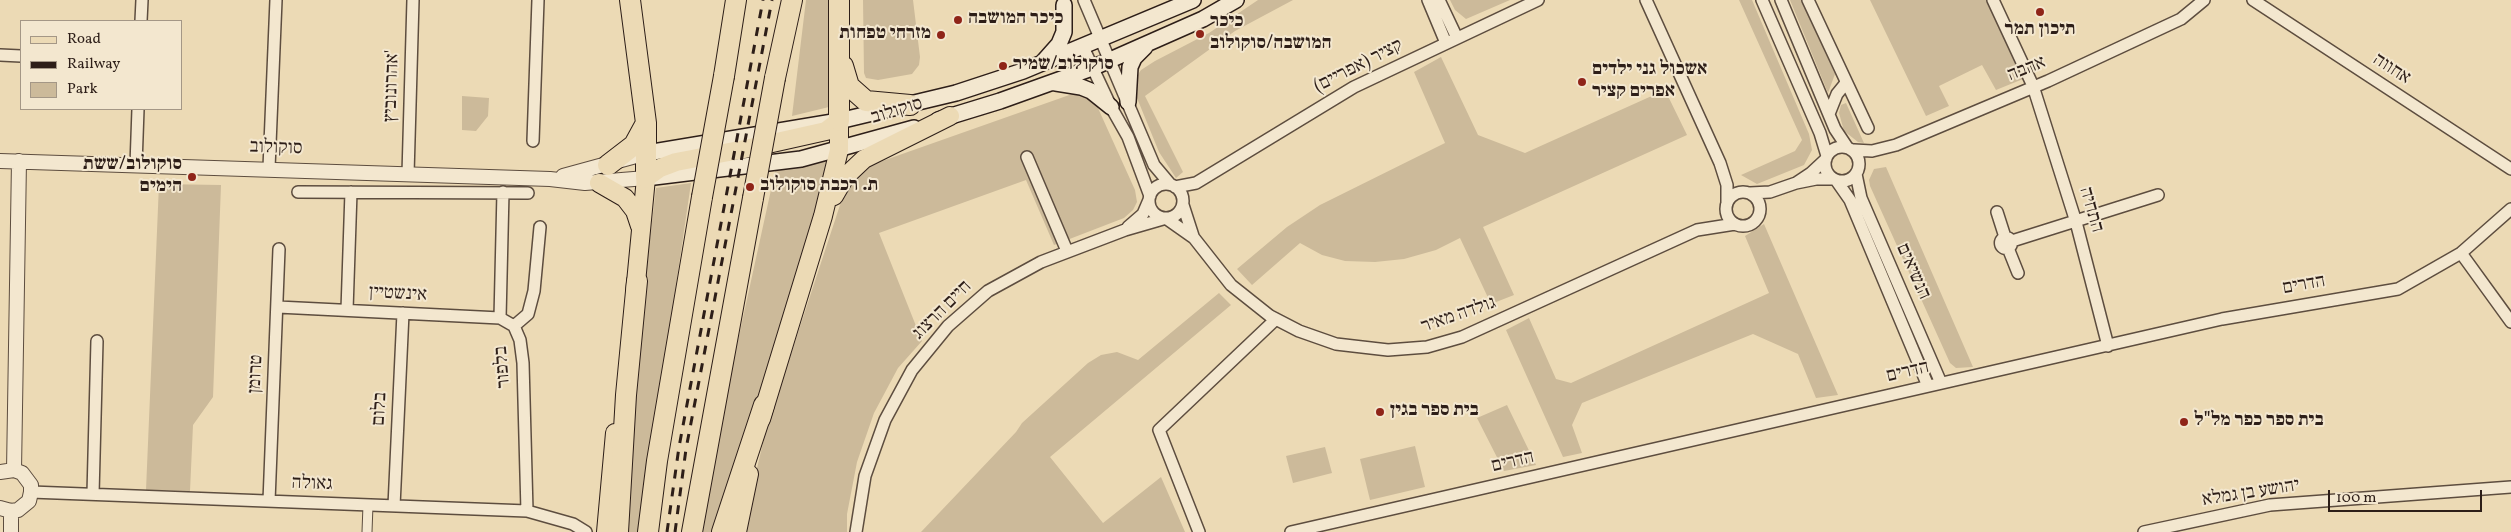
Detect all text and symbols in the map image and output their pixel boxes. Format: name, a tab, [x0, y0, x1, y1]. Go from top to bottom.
marker: תיכון תמר	[2034, 6, 2046, 18]
place label: כיכר המושבה	[968, 9, 1064, 31]
place label: כיכר המושבה/סוקולוב	[1210, 12, 1332, 56]
marker: כיכר המושבה	[952, 14, 964, 26]
legend	[20, 20, 182, 110]
place label: תיכון תמר	[2004, 20, 2076, 42]
place label: מזרחי טפחות	[839, 24, 931, 46]
marker: כיכר המושבה/סוקולוב	[1194, 28, 1206, 40]
text: Road	[67, 29, 101, 50]
marker: מזרחי טפחות	[935, 29, 947, 41]
street label: קציר (אפריים)	[1311, 35, 1407, 99]
street label: אהרונוביץ'	[380, 49, 406, 123]
street label: אחווה	[2368, 49, 2414, 91]
street label: אהבה	[2004, 52, 2050, 88]
text: Railway	[67, 54, 120, 75]
place label: סוקולוב/שמיר	[1013, 55, 1114, 77]
marker: סוקולוב/שמיר	[997, 60, 1009, 72]
place label: אשכול גני ילדים אפרים קציר	[1592, 60, 1707, 104]
marker: אשכול גני ילדים אפרים קציר	[1576, 76, 1588, 88]
text: Park	[67, 79, 98, 100]
street label: סוקולוב	[868, 93, 926, 131]
street label: סוקולוב	[249, 137, 303, 161]
place label: סוקולוב/ששת הימים	[83, 155, 182, 199]
marker: סוקולוב/ששת הימים	[186, 171, 198, 183]
place label: ת. רכבת סוקולוב	[760, 176, 878, 198]
marker: ת. רכבת סוקולוב	[744, 181, 756, 193]
street label: התחיה	[2073, 185, 2107, 235]
street label: הנשיאים	[1890, 241, 1934, 303]
street label: הדרים	[2281, 271, 2327, 301]
street label: חיים הרצוג	[909, 277, 977, 345]
street label: אינשטיין	[368, 282, 428, 308]
street label: גולדה מאיר	[1419, 293, 1499, 339]
street label: בלפור	[491, 345, 517, 389]
street label: טרומן	[245, 354, 269, 394]
street label: הדרים	[1884, 357, 1932, 389]
street label: בלום	[369, 392, 393, 426]
place label: בית ספר בגין	[1390, 401, 1479, 423]
marker: בית ספר בגין	[1374, 406, 1386, 418]
place label: בית ספר כפר מל"ל	[2194, 411, 2324, 433]
marker: בית ספר כפר מל"ל	[2178, 416, 2190, 428]
street label: הדרים	[1489, 447, 1537, 479]
street label: גאולה	[291, 473, 333, 497]
street label: יהושע בן גמלא	[2201, 475, 2301, 513]
scale bar	[2331, 480, 2485, 512]
text: 100 m	[2336, 488, 2376, 509]

